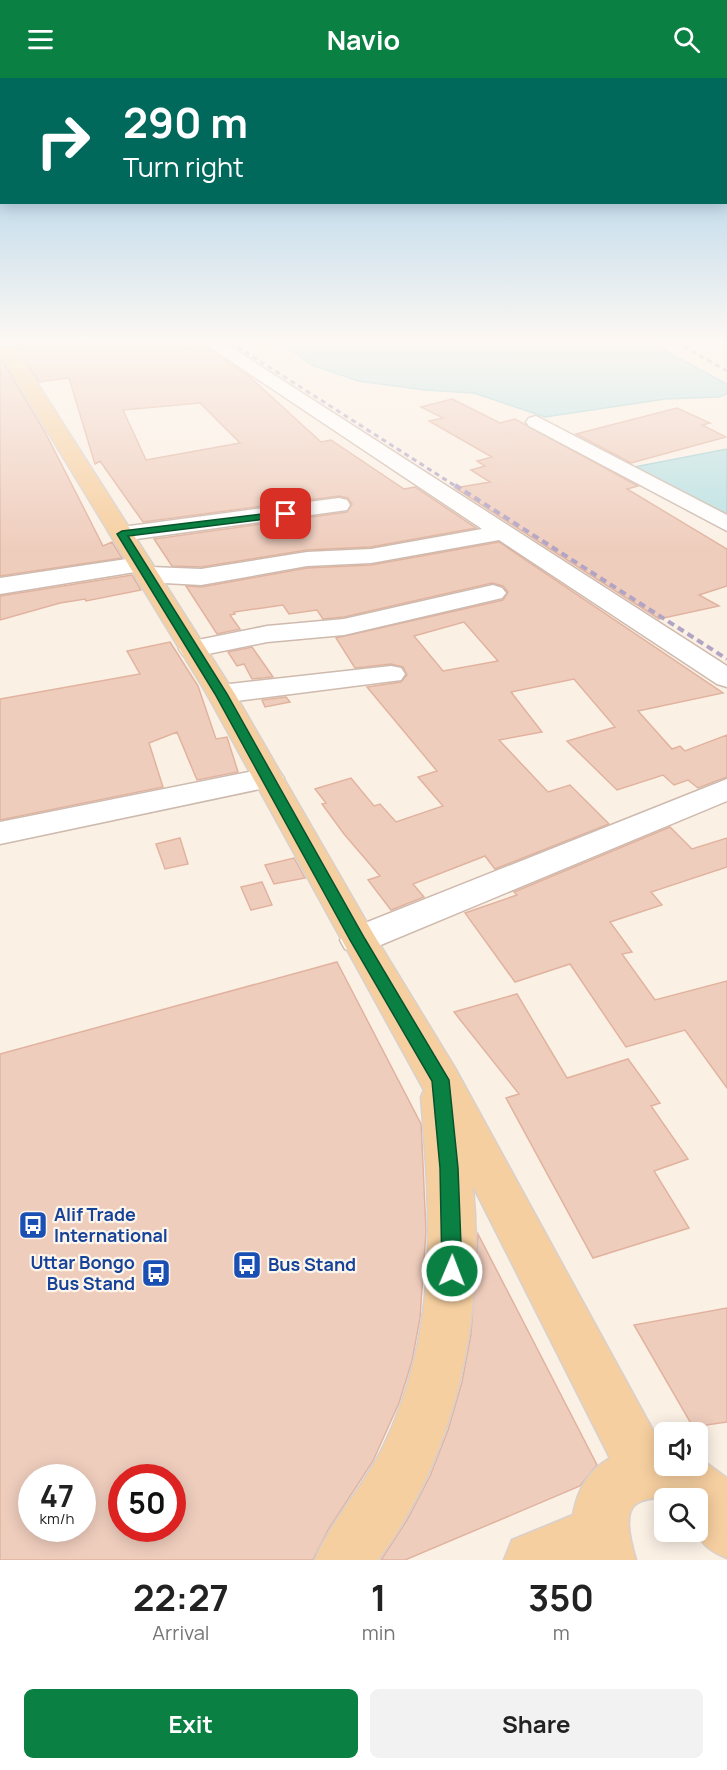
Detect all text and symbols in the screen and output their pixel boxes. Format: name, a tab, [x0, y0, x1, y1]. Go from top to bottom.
text: Navio	[327, 21, 400, 58]
icon: menu	[24, 23, 57, 56]
icon: search	[670, 23, 703, 56]
text: 290 m	[123, 93, 248, 151]
icon: right	[24, 102, 102, 180]
text: Turn right	[123, 148, 244, 185]
pin	[260, 488, 311, 539]
icon: arrive	[269, 497, 302, 530]
place label: Alif Trade International	[54, 1202, 168, 1247]
bus stop icon: Alif Trade International	[17, 1209, 49, 1241]
position arrow	[420, 1239, 484, 1303]
bus stop icon: Bus Stand	[231, 1249, 263, 1281]
place label: Uttar Bongo Bus Stand	[30, 1250, 135, 1295]
place label: Bus Stand	[268, 1252, 356, 1276]
bus stop icon: Uttar Bongo Bus Stand	[140, 1257, 172, 1289]
map controls	[654, 1422, 708, 1542]
button: sound	[654, 1422, 708, 1476]
speed limit sign: 50	[108, 1464, 186, 1542]
text: 47	[40, 1475, 74, 1516]
button: search	[654, 1488, 708, 1542]
text: km/h	[40, 1508, 74, 1529]
text: 22:27	[133, 1573, 229, 1622]
text: 1	[371, 1573, 386, 1622]
text: 350	[528, 1573, 594, 1622]
text: Arrival	[152, 1619, 209, 1646]
text: min	[362, 1619, 395, 1646]
text: m	[553, 1619, 570, 1646]
button: Exit	[24, 1689, 358, 1758]
button: Share	[370, 1689, 703, 1758]

